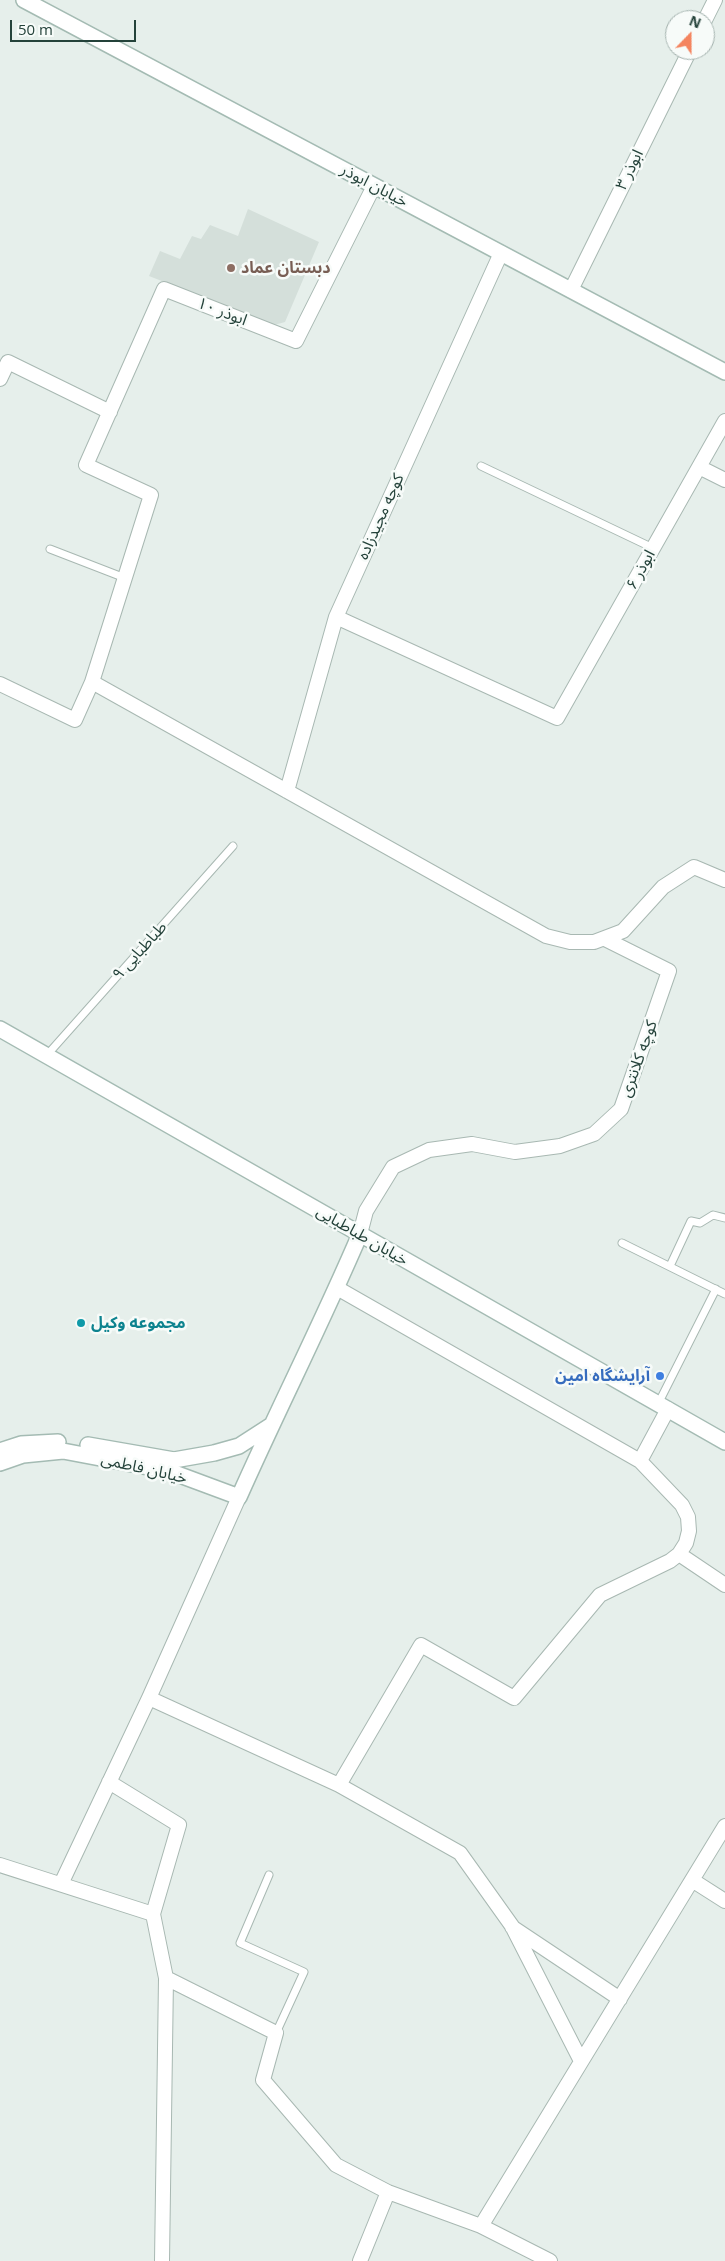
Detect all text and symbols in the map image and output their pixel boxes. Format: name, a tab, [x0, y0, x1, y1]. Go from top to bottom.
scale bar	[12, 10, 139, 42]
north arrow	[665, 10, 715, 60]
text: N	[687, 11, 704, 32]
text: 50 m	[18, 19, 53, 39]
street label: ابوذر ۳	[612, 147, 648, 193]
street label: خیابان ابوذر	[337, 160, 411, 212]
place label: دبستان عماد	[241, 258, 331, 278]
marker: دبستان عماد	[225, 262, 237, 274]
street label: ابوذر ۱۰	[194, 294, 250, 330]
street label: کوچه مجیدزاده	[354, 471, 408, 563]
street label: ابوذر ۶	[622, 547, 660, 593]
street label: طباطبایی ۹	[109, 918, 171, 984]
street label: کوچه کلانتری	[616, 1018, 662, 1100]
street label: خیابان طباطبایی	[313, 1202, 411, 1270]
place label: مجموعه وکیل	[91, 1313, 186, 1333]
marker: مجموعه وکیل	[75, 1317, 87, 1329]
place label: آرایشگاه امین	[555, 1366, 650, 1386]
marker: آرایشگاه امین	[654, 1370, 666, 1382]
street label: خیابان فاطمی	[99, 1450, 189, 1488]

